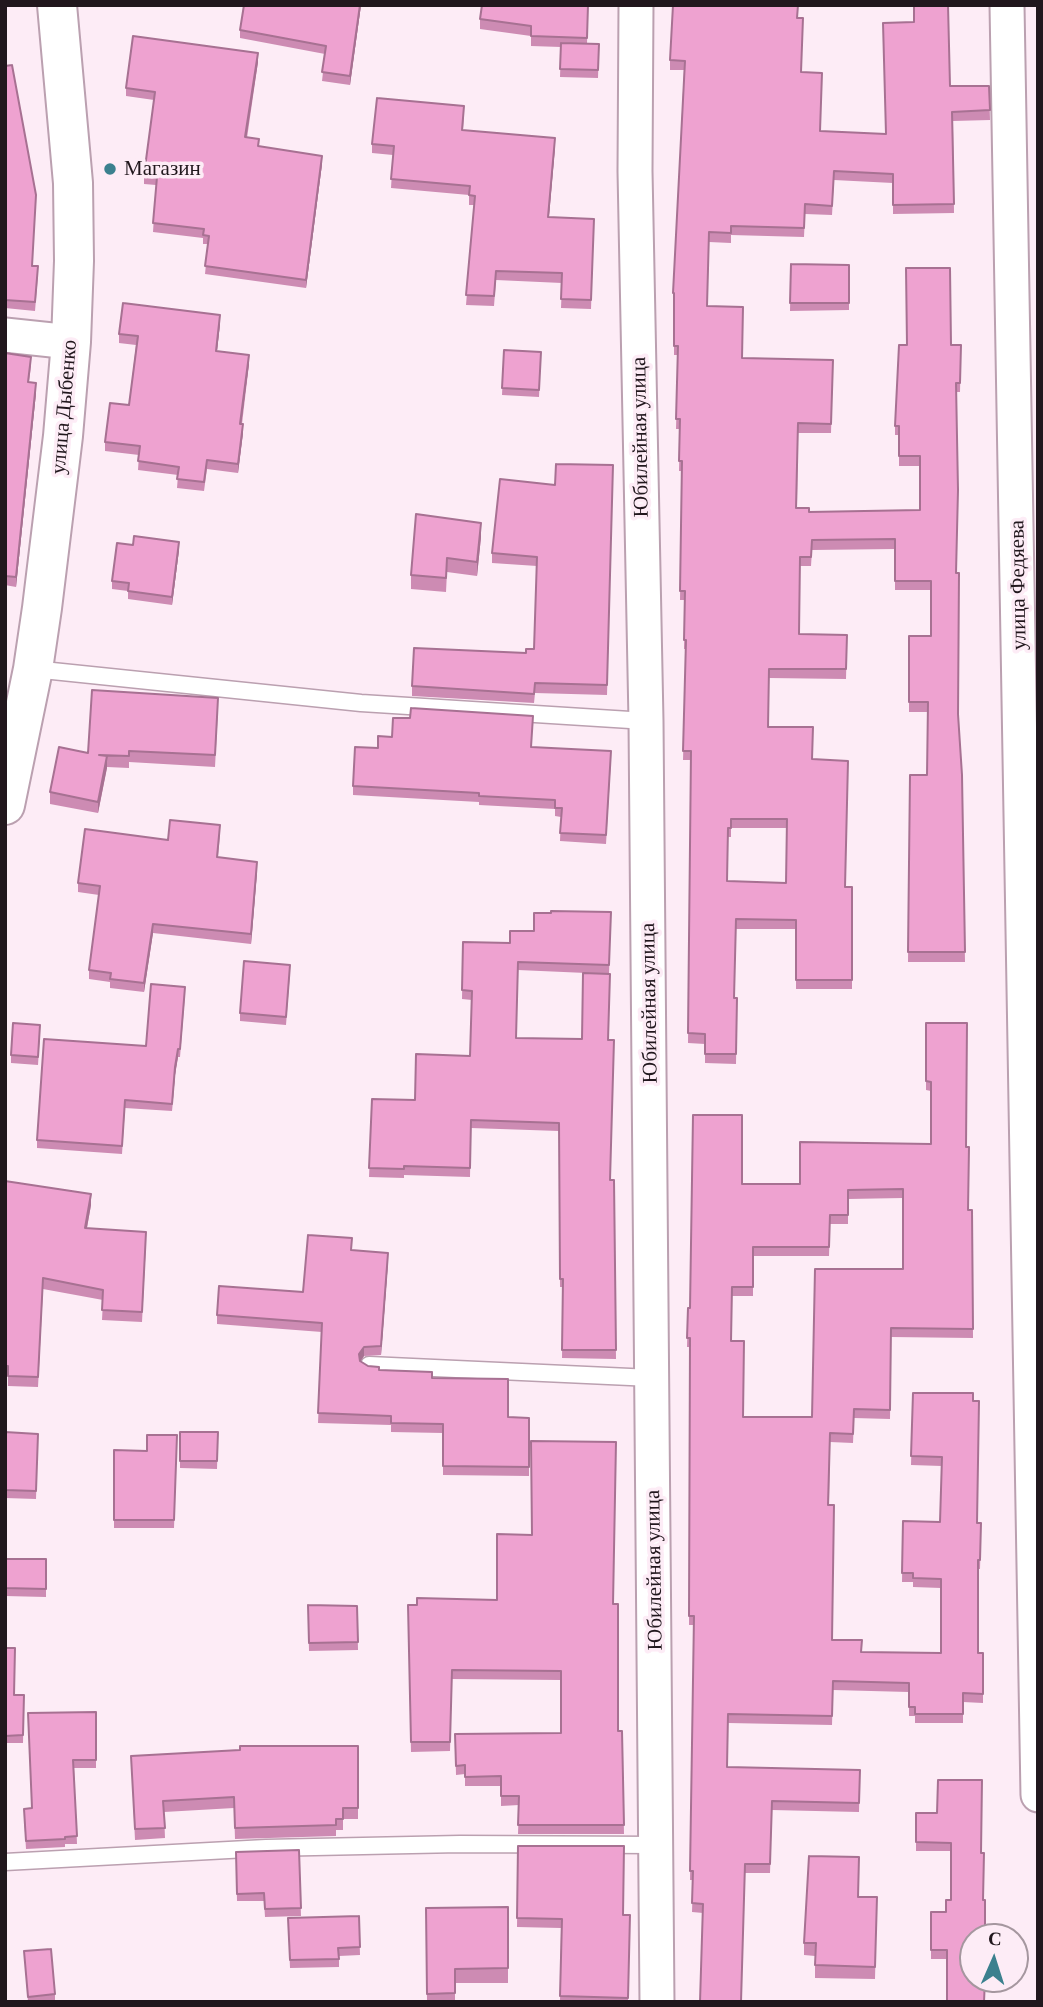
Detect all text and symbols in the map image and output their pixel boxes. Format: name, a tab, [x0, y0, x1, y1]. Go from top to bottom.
place label: Магазин	[124, 156, 201, 182]
marker: Магазин	[102, 161, 118, 177]
street label: улица Дыбенко	[46, 339, 82, 475]
street label: Юбилейная улица	[626, 357, 654, 517]
street label: улица Федяева	[1004, 520, 1032, 650]
street label: Юбилейная улица	[635, 923, 663, 1083]
street label: Юбилейная улица	[640, 1490, 668, 1650]
north arrow	[959, 1923, 1029, 1993]
text: С	[988, 1928, 1002, 1949]

